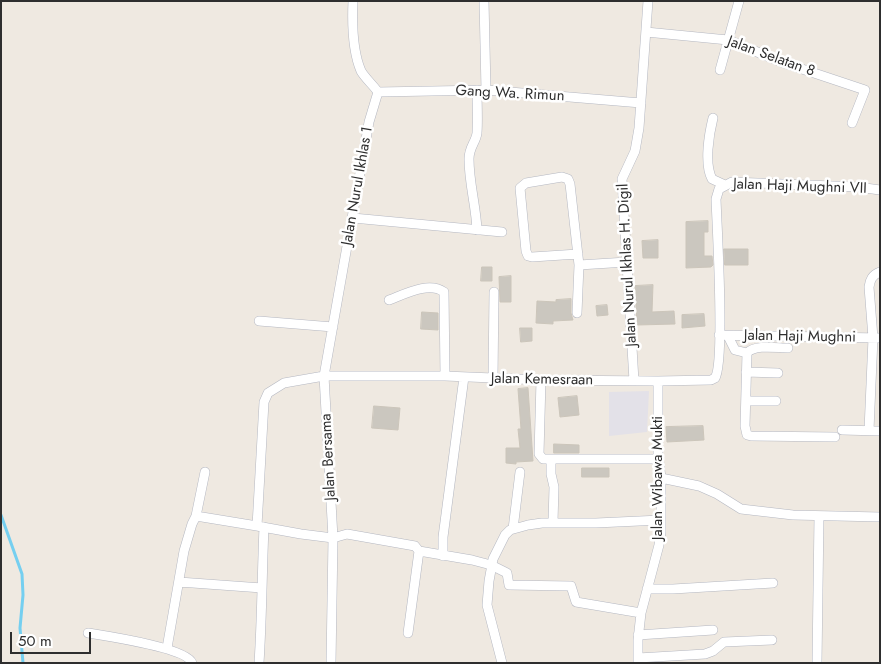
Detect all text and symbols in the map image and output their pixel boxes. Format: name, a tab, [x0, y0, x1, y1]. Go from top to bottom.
street label: Jalan Selatan 8	[725, 33, 817, 81]
street label: Gang Wa. Rimun	[455, 82, 565, 106]
street label: Jalan Nurul Ikhlas 1	[339, 125, 377, 247]
street label: Jalan Haji Mughni VII	[733, 176, 867, 198]
street label: Jalan Nurul Ikhlas H. Digil	[615, 183, 641, 347]
street label: Jalan Haji Mughni	[744, 327, 856, 347]
street label: Jalan Kemesraan	[491, 370, 593, 390]
street label: Jalan Bersama	[318, 413, 340, 501]
street label: Jalan Wibawa Mukti	[649, 416, 667, 540]
scale bar	[12, 622, 94, 654]
text: 50 m	[18, 630, 52, 652]

